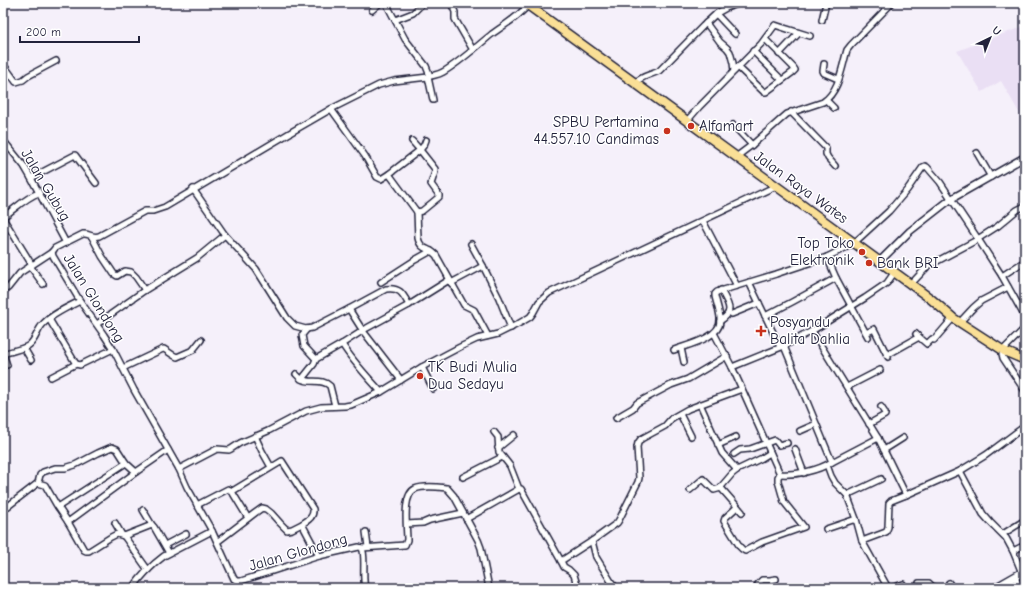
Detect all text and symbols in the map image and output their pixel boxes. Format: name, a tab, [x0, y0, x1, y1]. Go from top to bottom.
scale bar	[20, 18, 139, 44]
north arrow	[970, 18, 1010, 58]
text: U	[989, 24, 1004, 38]
text: 200 m	[26, 25, 61, 39]
place label: SPBU Pertamina 44.557.10 Candimas	[533, 113, 659, 148]
place label: Alfamart	[699, 117, 754, 135]
marker: Alfamart	[686, 121, 696, 131]
marker: SPBU Pertamina 44.557.10 Candimas	[662, 126, 672, 136]
street label: Jalan Gubug	[17, 146, 75, 224]
street label: Jalan Raya Wates	[750, 147, 852, 227]
place label: Top Toko Elektronik	[790, 234, 855, 269]
marker: Top Toko Elektronik	[857, 247, 867, 257]
street label: Jalan Glondong	[60, 250, 128, 346]
place label: Bank BRI	[877, 254, 939, 272]
marker: Bank BRI	[864, 258, 874, 268]
place label: Posyandu Balita Dahlia	[770, 313, 850, 348]
marker: Posyandu Balita Dahlia	[755, 325, 767, 337]
place label: TK Budi Mulia Dua Sedayu	[428, 358, 517, 393]
marker: TK Budi Mulia Dua Sedayu	[415, 371, 425, 381]
street label: Jalan Glondong	[247, 529, 349, 575]

